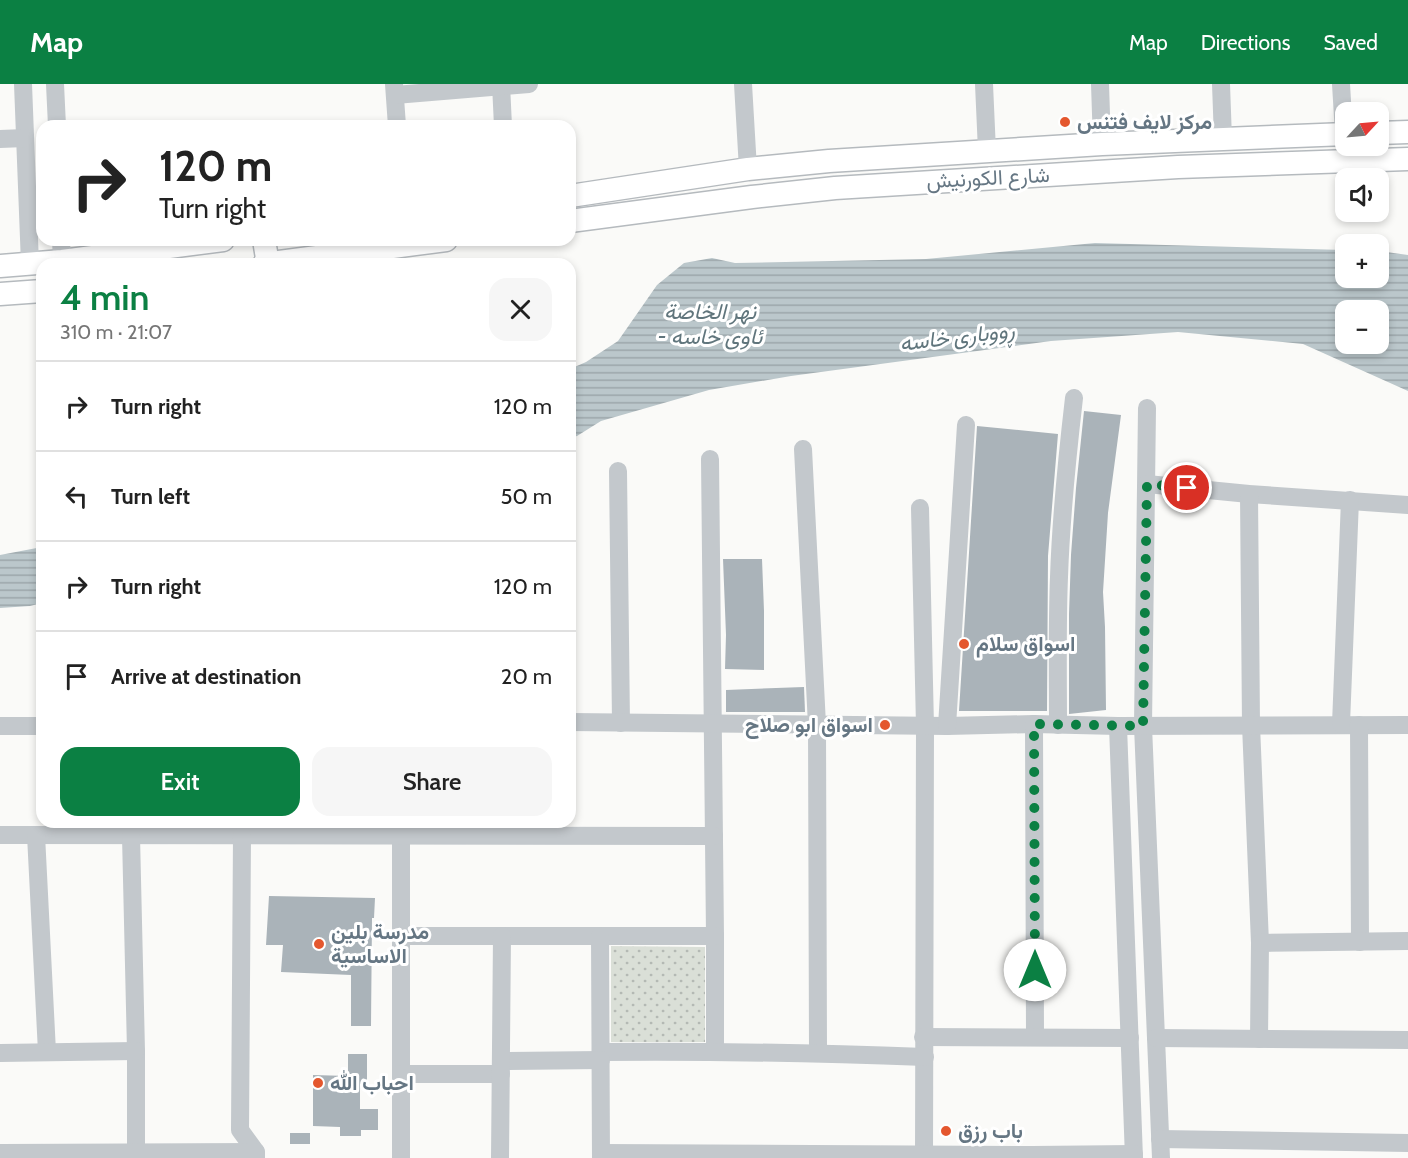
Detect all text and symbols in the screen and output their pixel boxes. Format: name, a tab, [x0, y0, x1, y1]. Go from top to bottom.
text: Map	[30, 25, 83, 59]
text: Map	[1129, 30, 1168, 55]
text: Directions	[1201, 30, 1290, 55]
text: Saved	[1323, 30, 1378, 55]
north arrow	[1335, 102, 1389, 156]
map controls	[1335, 102, 1389, 354]
place label: مركز لايف فتنس	[1077, 109, 1212, 135]
marker: مركز لايف فتنس	[1058, 115, 1072, 129]
text: 120 m	[159, 140, 272, 192]
icon: right	[60, 144, 138, 222]
street label: شارع الكورنيش	[926, 162, 1050, 195]
button: sound	[1335, 168, 1389, 222]
text: Turn right	[159, 192, 266, 225]
button: +	[1335, 234, 1389, 288]
text: 4 min	[60, 275, 150, 319]
button: close	[489, 278, 552, 341]
water label: نهر الخاصة - ئاوی خاسە	[658, 298, 765, 350]
button: −	[1335, 300, 1389, 354]
water label: ڕووباری خاسە	[898, 316, 1017, 362]
text: 310 m · 21:07	[60, 320, 172, 344]
icon: right	[60, 390, 93, 423]
text: Turn right	[111, 393, 201, 420]
text: 120 m	[494, 393, 552, 420]
pin	[1161, 462, 1212, 513]
icon: arrive	[1170, 471, 1203, 504]
icon: left	[60, 480, 93, 513]
text: Turn left	[111, 483, 190, 510]
text: 50 m	[500, 483, 552, 510]
icon: right	[60, 570, 93, 603]
text: Turn right	[111, 573, 201, 600]
text: 120 m	[494, 573, 552, 600]
place label: اسواق سلام	[976, 631, 1075, 658]
marker: اسواق سلام	[957, 637, 971, 651]
icon: arrive	[60, 660, 93, 693]
text: Arrive at destination	[111, 663, 301, 690]
text: 20 m	[501, 663, 552, 690]
place label: اسواق ابو صلاح	[745, 712, 873, 739]
marker: اسواق ابو صلاح	[878, 718, 892, 732]
button: Exit	[60, 747, 300, 816]
button: Share	[312, 747, 552, 816]
place label: مدرسة بلين الاساسية	[331, 919, 429, 968]
marker: مدرسة بلين الاساسية	[312, 937, 326, 951]
position arrow	[1003, 938, 1067, 1002]
place label: احباب الله	[330, 1070, 414, 1095]
marker: احباب الله	[311, 1076, 325, 1090]
place label: باب رزق	[958, 1118, 1023, 1144]
marker: باب رزق	[939, 1124, 953, 1138]

